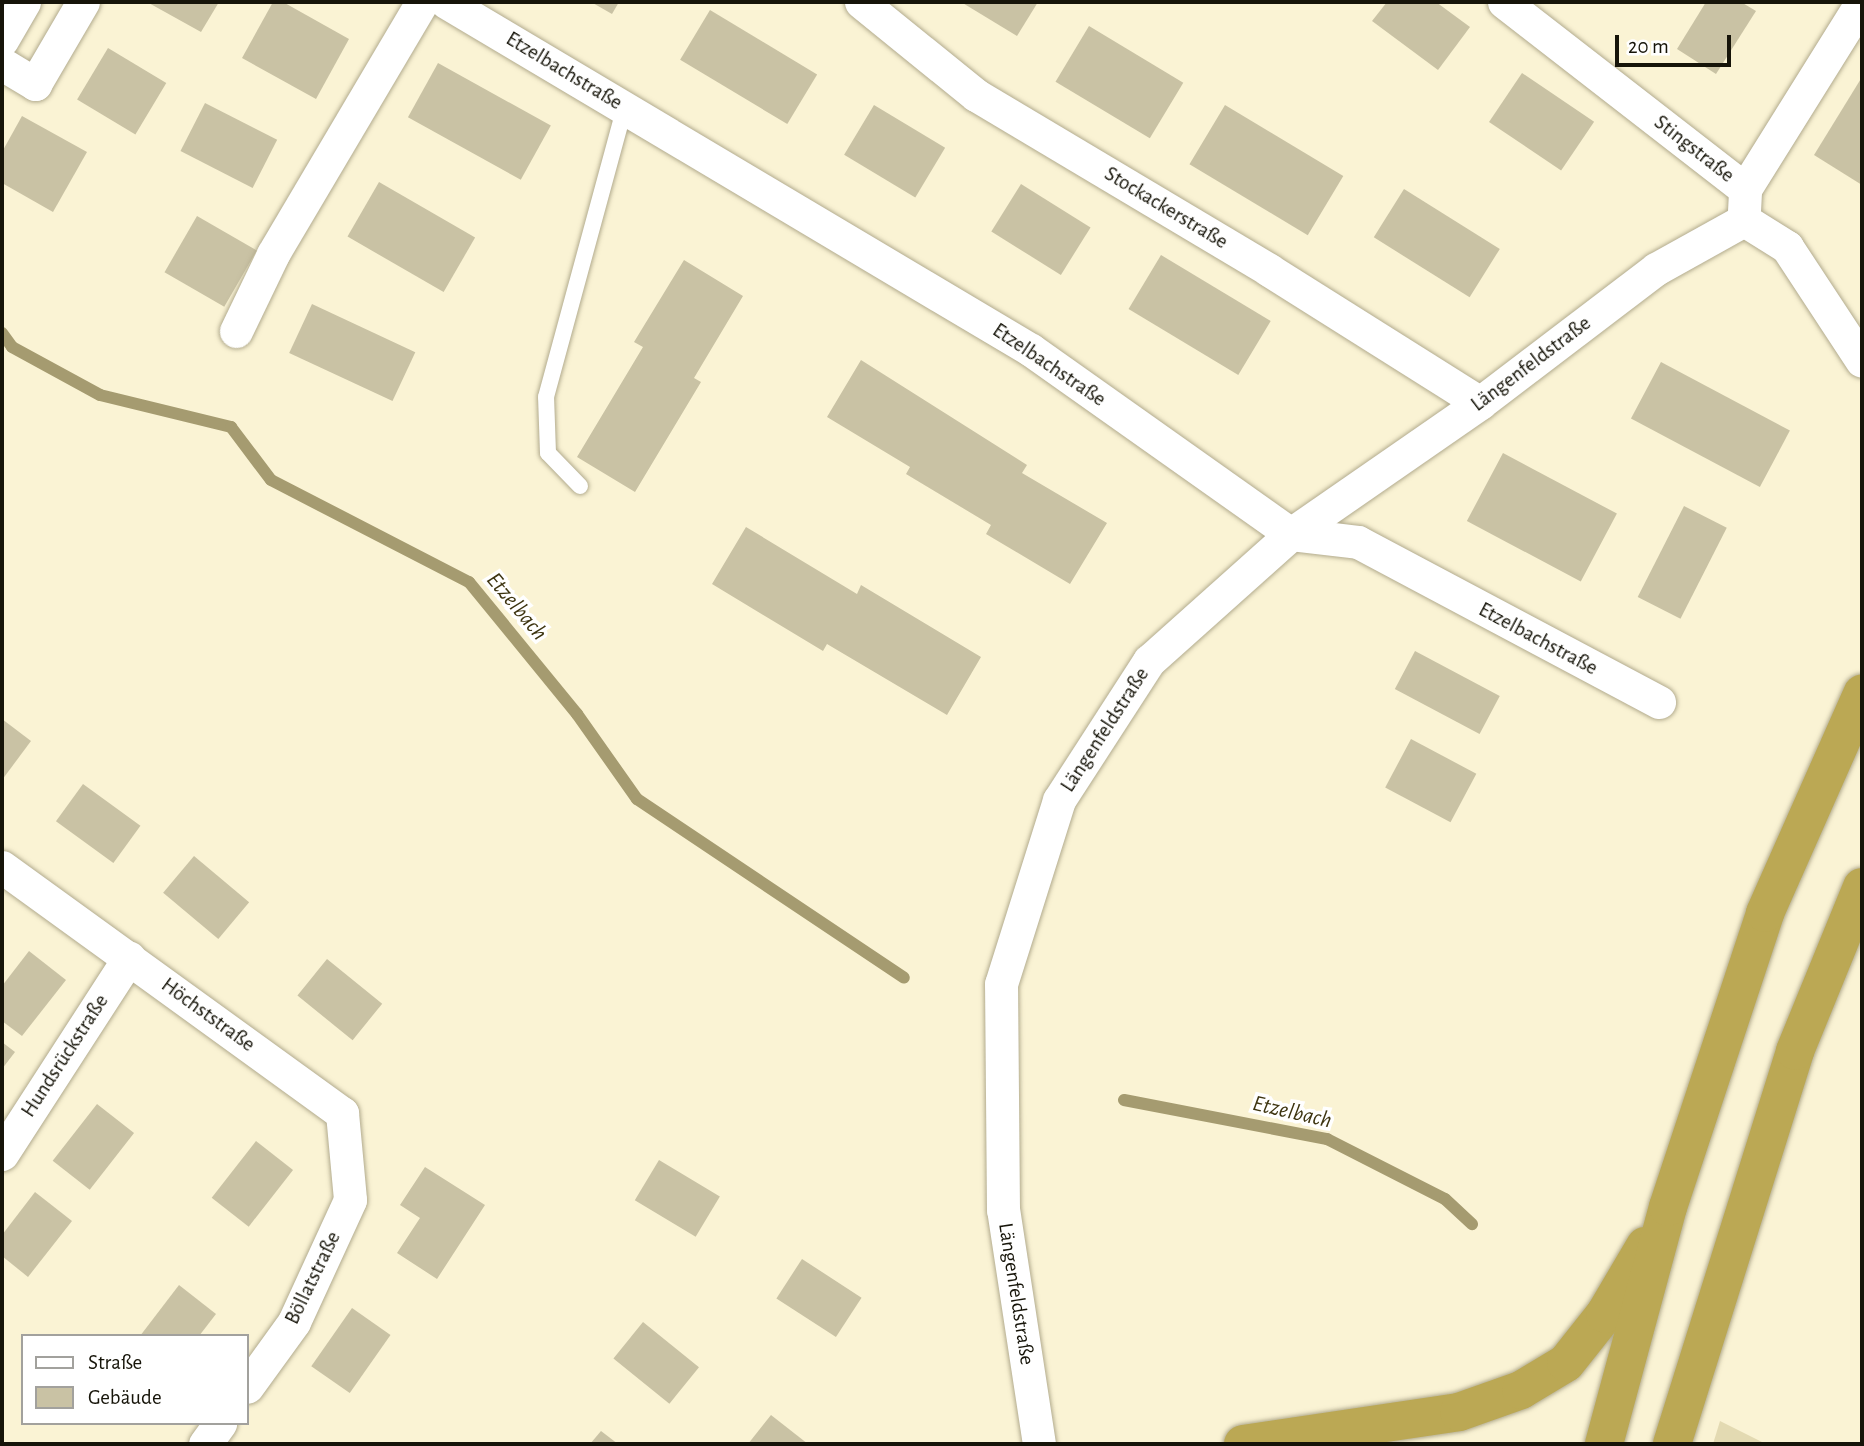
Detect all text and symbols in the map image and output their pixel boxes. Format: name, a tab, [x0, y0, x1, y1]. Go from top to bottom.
scale bar	[1619, 21, 1734, 65]
street label: Etzelbachstraße	[501, 26, 627, 116]
text: 20 m	[1628, 36, 1669, 57]
street label: Stingstraße	[1649, 110, 1739, 188]
street label: Stockackerstraße	[1100, 161, 1232, 255]
street label: Längenfeldstraße	[1466, 311, 1596, 417]
street label: Etzelbachstraße	[988, 318, 1110, 412]
water label: Etzelbach	[480, 567, 552, 647]
street label: Etzelbachstraße	[1474, 597, 1602, 681]
street label: Längenfeldstraße	[1055, 663, 1155, 797]
street label: Höchststraße	[156, 973, 260, 1057]
street label: Hundsrückstraße	[16, 990, 114, 1122]
water label: Etzelbach	[1250, 1091, 1334, 1135]
street label: Längenfeldstraße	[992, 1221, 1040, 1367]
street label: Böllatstraße	[280, 1227, 346, 1329]
legend	[21, 1334, 248, 1425]
text: Straße	[88, 1352, 142, 1373]
text: Gebäude	[88, 1387, 162, 1408]

